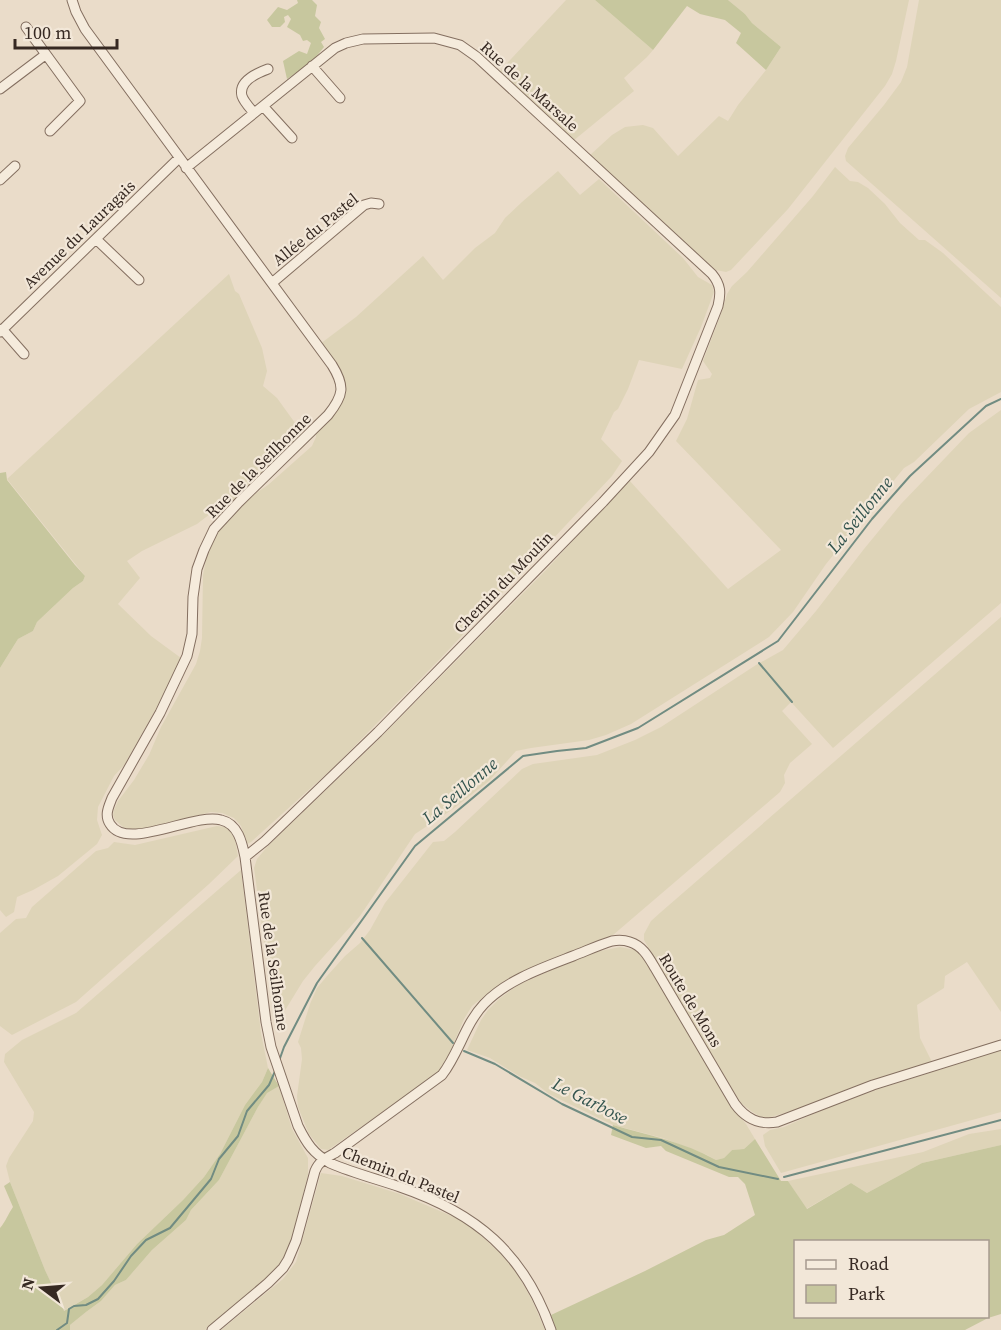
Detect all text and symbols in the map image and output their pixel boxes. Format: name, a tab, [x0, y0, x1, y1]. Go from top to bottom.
scale bar	[15, 12, 117, 50]
text: 100 m	[24, 20, 71, 45]
street label: Rue de la Marsale	[476, 36, 584, 136]
street label: Avenue du Lauragais	[18, 175, 140, 293]
street label: Allée du Pastel	[267, 187, 363, 270]
street label: Rue de la Seilhonne	[201, 408, 315, 522]
water label: La Seillonne	[820, 471, 899, 559]
street label: Chemin du Moulin	[449, 526, 558, 638]
water label: La Seillonne	[416, 751, 503, 830]
street label: Rue de la Seilhonne	[253, 890, 295, 1032]
street label: Route de Mons	[654, 949, 728, 1051]
water label: Le Garbose	[547, 1070, 633, 1130]
street label: Chemin du Pastel	[339, 1140, 463, 1208]
legend	[794, 1240, 989, 1318]
text: Road	[848, 1251, 889, 1276]
north arrow	[12, 1258, 72, 1318]
text: N	[15, 1275, 40, 1292]
text: Park	[848, 1281, 885, 1306]

